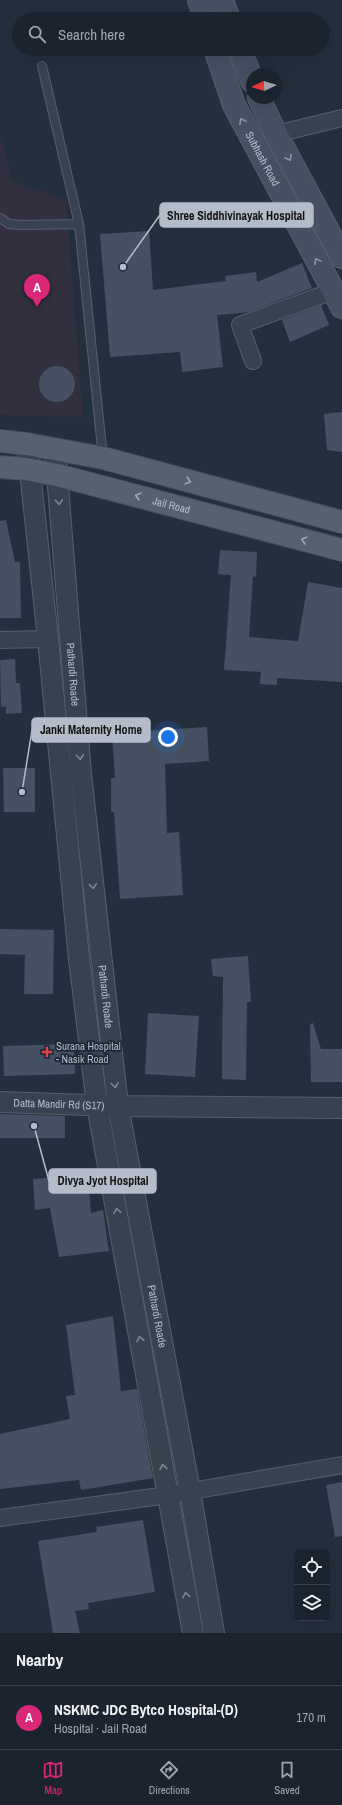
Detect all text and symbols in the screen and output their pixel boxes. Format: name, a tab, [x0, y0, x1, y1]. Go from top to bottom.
search box	[12, 12, 330, 56]
icon: search	[26, 23, 48, 45]
text: Search here	[58, 24, 125, 45]
north arrow	[246, 68, 282, 104]
one-way arrow	[240, 118, 247, 126]
street label: Subhash Road	[242, 129, 283, 188]
one-way arrow	[284, 154, 292, 161]
callout: Shree Siddhivinayak Hospital	[160, 203, 313, 227]
text: Shree Siddhivinayak Hospital	[167, 208, 305, 224]
one-way arrow	[314, 258, 321, 265]
pin: A	[24, 274, 50, 307]
one-way arrow	[184, 476, 191, 485]
one-way arrow	[135, 493, 141, 501]
street label: Jail Road	[151, 493, 192, 517]
one-way arrow	[54, 499, 63, 505]
one-way arrow	[301, 536, 308, 545]
street label: Pathardi Roade	[64, 642, 83, 706]
callout: Janki Maternity Home	[32, 718, 150, 742]
text: Janki Maternity Home	[40, 722, 142, 738]
your location	[158, 727, 178, 747]
one-way arrow	[75, 754, 84, 760]
one-way arrow	[88, 883, 97, 889]
street label: Pathardi Roade	[95, 964, 116, 1029]
place label: Surana Hospital - Nasik Road	[56, 1039, 121, 1066]
marker: Surana Hospital - Nasik Road	[41, 1046, 53, 1058]
one-way arrow	[110, 1082, 119, 1088]
street label: Datta Mandir Rd (S17)	[13, 1095, 105, 1113]
callout: Divya Jyot Hospital	[49, 1169, 156, 1193]
text: Divya Jyot Hospital	[58, 1173, 149, 1189]
one-way arrow	[113, 1208, 121, 1214]
street label: Pathardi Roade	[145, 1284, 170, 1349]
one-way arrow	[136, 1336, 145, 1342]
one-way arrow	[159, 1464, 168, 1470]
map controls	[294, 1549, 330, 1621]
button: locate	[294, 1549, 330, 1585]
button: layers	[294, 1585, 330, 1621]
one-way arrow	[183, 1592, 191, 1598]
text: Nearby	[16, 1648, 63, 1671]
text: NSKMC JDC Bytco Hospital-(D)	[54, 1699, 238, 1720]
text: A	[25, 1709, 33, 1726]
text: 170 m	[296, 1709, 326, 1726]
text: Hospital · Jail Road	[54, 1720, 147, 1737]
tab: Map	[42, 1759, 64, 1797]
tab: Directions	[149, 1759, 190, 1797]
tab: Saved	[274, 1759, 300, 1797]

